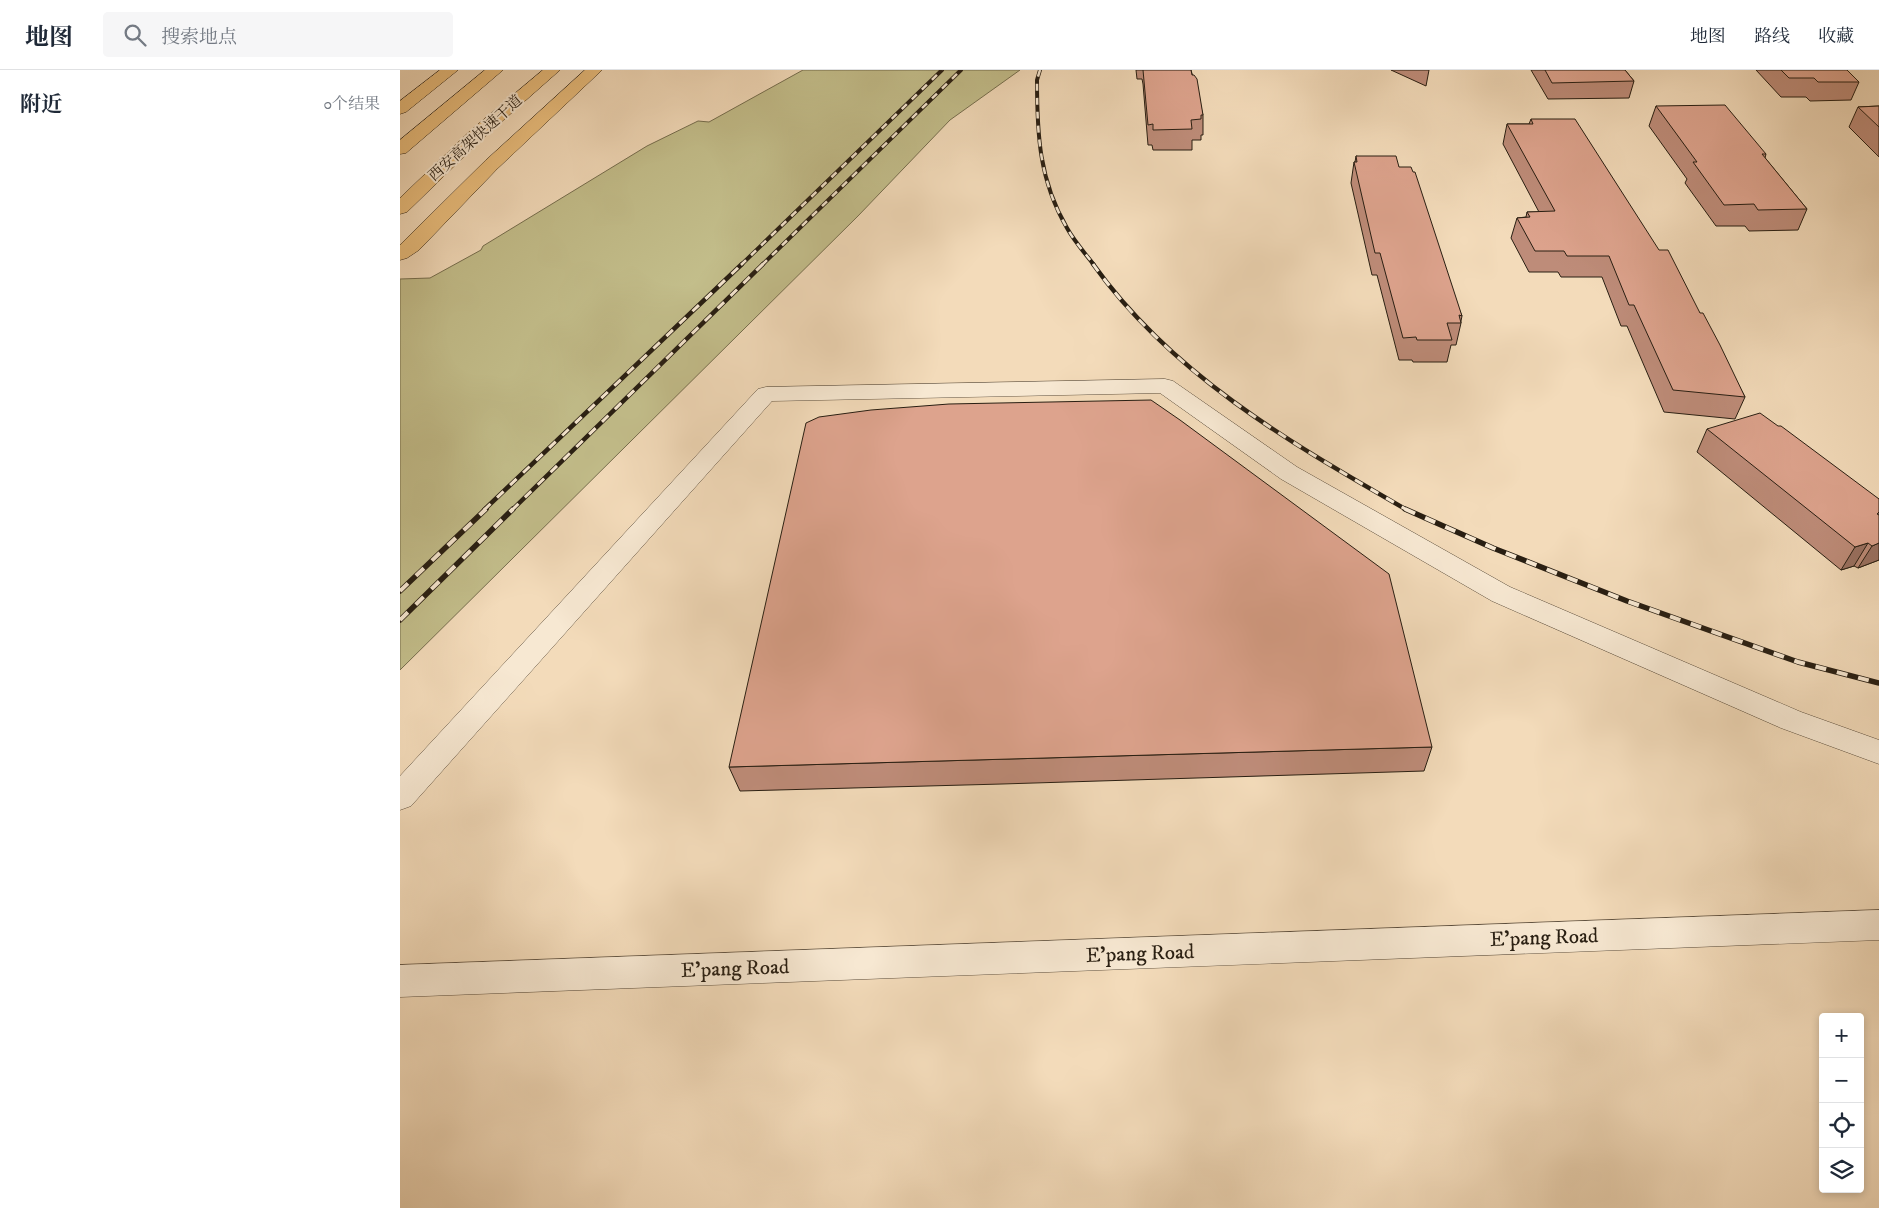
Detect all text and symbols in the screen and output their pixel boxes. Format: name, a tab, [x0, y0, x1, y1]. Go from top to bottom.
search box	[103, 12, 453, 57]
icon: search	[121, 21, 149, 49]
text: 地图	[25, 23, 73, 53]
text: 搜索地点	[161, 26, 237, 49]
text: 地图	[1690, 26, 1726, 48]
text: 路线	[1754, 26, 1790, 48]
text: 收藏	[1818, 26, 1854, 48]
street label: 西安高架快速干道	[424, 91, 526, 186]
text: 附近	[20, 92, 62, 118]
text: 0个结果	[323, 94, 380, 114]
street label: E'pang Road	[1489, 923, 1599, 953]
street label: E'pang Road	[1085, 939, 1195, 969]
street label: E'pang Road	[680, 954, 790, 984]
map controls	[1819, 1013, 1864, 1193]
button: +	[1819, 1013, 1864, 1058]
button: −	[1819, 1058, 1864, 1103]
button: locate	[1819, 1103, 1864, 1148]
button: layers	[1819, 1148, 1864, 1193]

